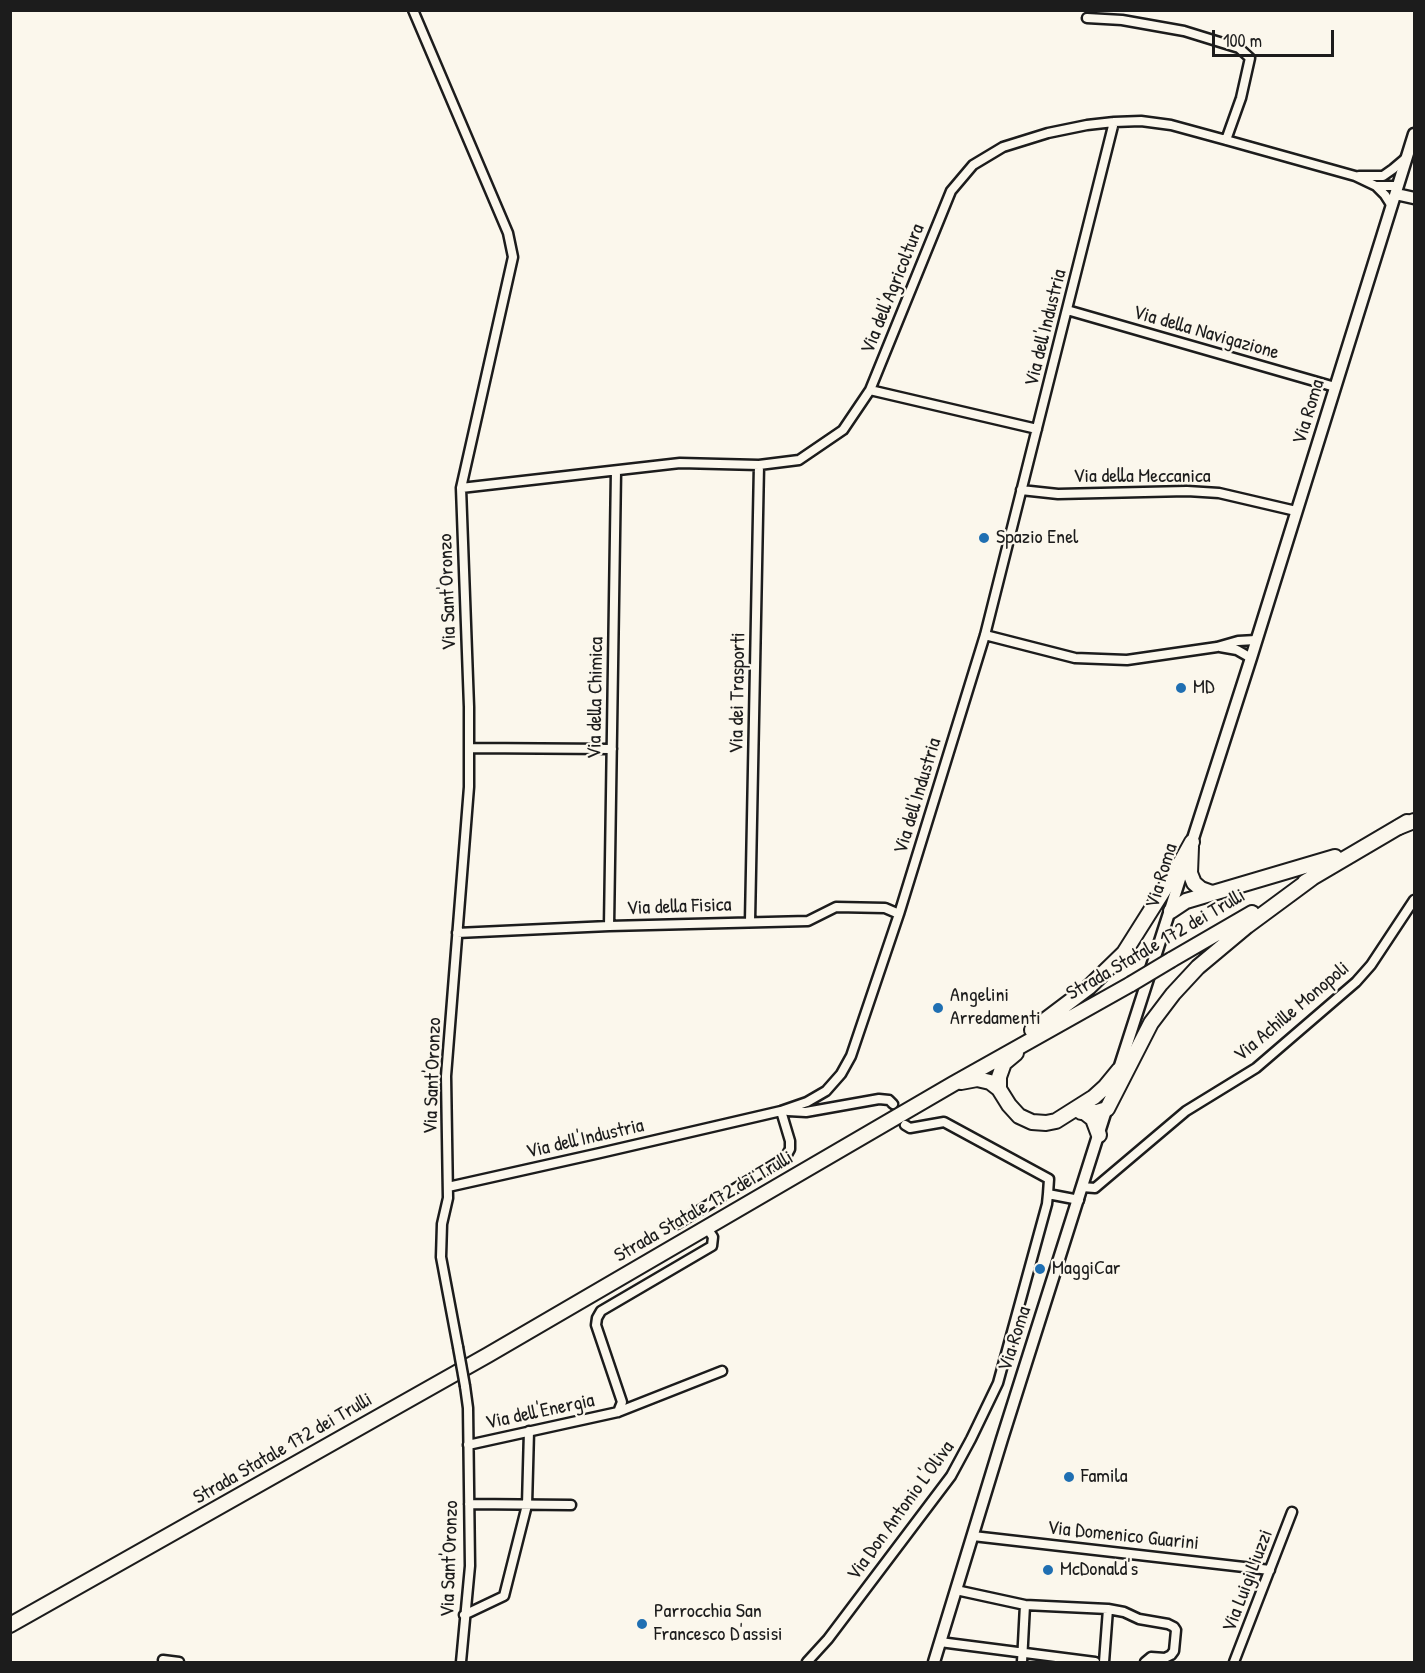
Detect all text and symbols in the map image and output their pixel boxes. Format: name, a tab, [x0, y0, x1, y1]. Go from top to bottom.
scale bar	[1215, 18, 1336, 56]
text: 100 m	[1223, 28, 1262, 53]
street label: Via dell'Agricoltura	[856, 220, 930, 358]
street label: Via dell'Industria	[1020, 267, 1072, 389]
street label: Via della Navigazione	[1130, 301, 1282, 365]
street label: Via Roma	[1288, 377, 1330, 447]
street label: Via della Meccanica	[1073, 465, 1211, 489]
place label: Spazio Enel	[996, 526, 1078, 550]
marker: Spazio Enel	[977, 531, 991, 545]
street label: Via Sant'Oronzo	[434, 533, 462, 651]
street label: Via dei Trasporti	[725, 632, 751, 754]
street label: Via della Chimica	[583, 637, 609, 759]
place label: MD	[1193, 676, 1214, 700]
marker: MD	[1174, 681, 1188, 695]
street label: Via dell'Industria	[889, 735, 947, 857]
street label: Via Roma	[1141, 841, 1183, 911]
street label: Strada Statale 172 dei Trulli	[1062, 884, 1250, 1006]
street label: Via della Fisica	[626, 893, 732, 921]
street label: Via Achille Monopoli	[1229, 957, 1355, 1067]
place label: Angelini Arredamenti	[950, 984, 1041, 1031]
marker: Angelini Arredamenti	[931, 1001, 945, 1015]
street label: Via Sant'Oronzo	[419, 1017, 447, 1135]
street label: Via dell'Industria	[524, 1114, 646, 1164]
street label: Strada Statale 172 dei Trulli	[610, 1146, 798, 1268]
place label: MaggiCar	[1052, 1257, 1121, 1281]
marker: MaggiCar	[1033, 1262, 1047, 1276]
street label: Via Roma	[993, 1304, 1037, 1374]
street label: Strada Statale 172 dei Trulli	[189, 1388, 377, 1510]
street label: Via dell'Energia	[483, 1389, 597, 1435]
street label: Via Don Antonio L'Oliva	[842, 1436, 960, 1586]
place label: Famila	[1081, 1465, 1128, 1489]
marker: Famila	[1062, 1470, 1076, 1484]
street label: Via Sant'Oronzo	[436, 1500, 464, 1618]
street label: Via Domenico Guarini	[1046, 1516, 1200, 1556]
street label: Via Luigi Liuzzi	[1218, 1526, 1278, 1636]
place label: McDonald's	[1060, 1558, 1138, 1582]
marker: McDonald's	[1041, 1563, 1055, 1577]
place label: Parrocchia San Francesco D'assisi	[654, 1600, 783, 1647]
marker: Parrocchia San Francesco D'assisi	[635, 1617, 649, 1631]

